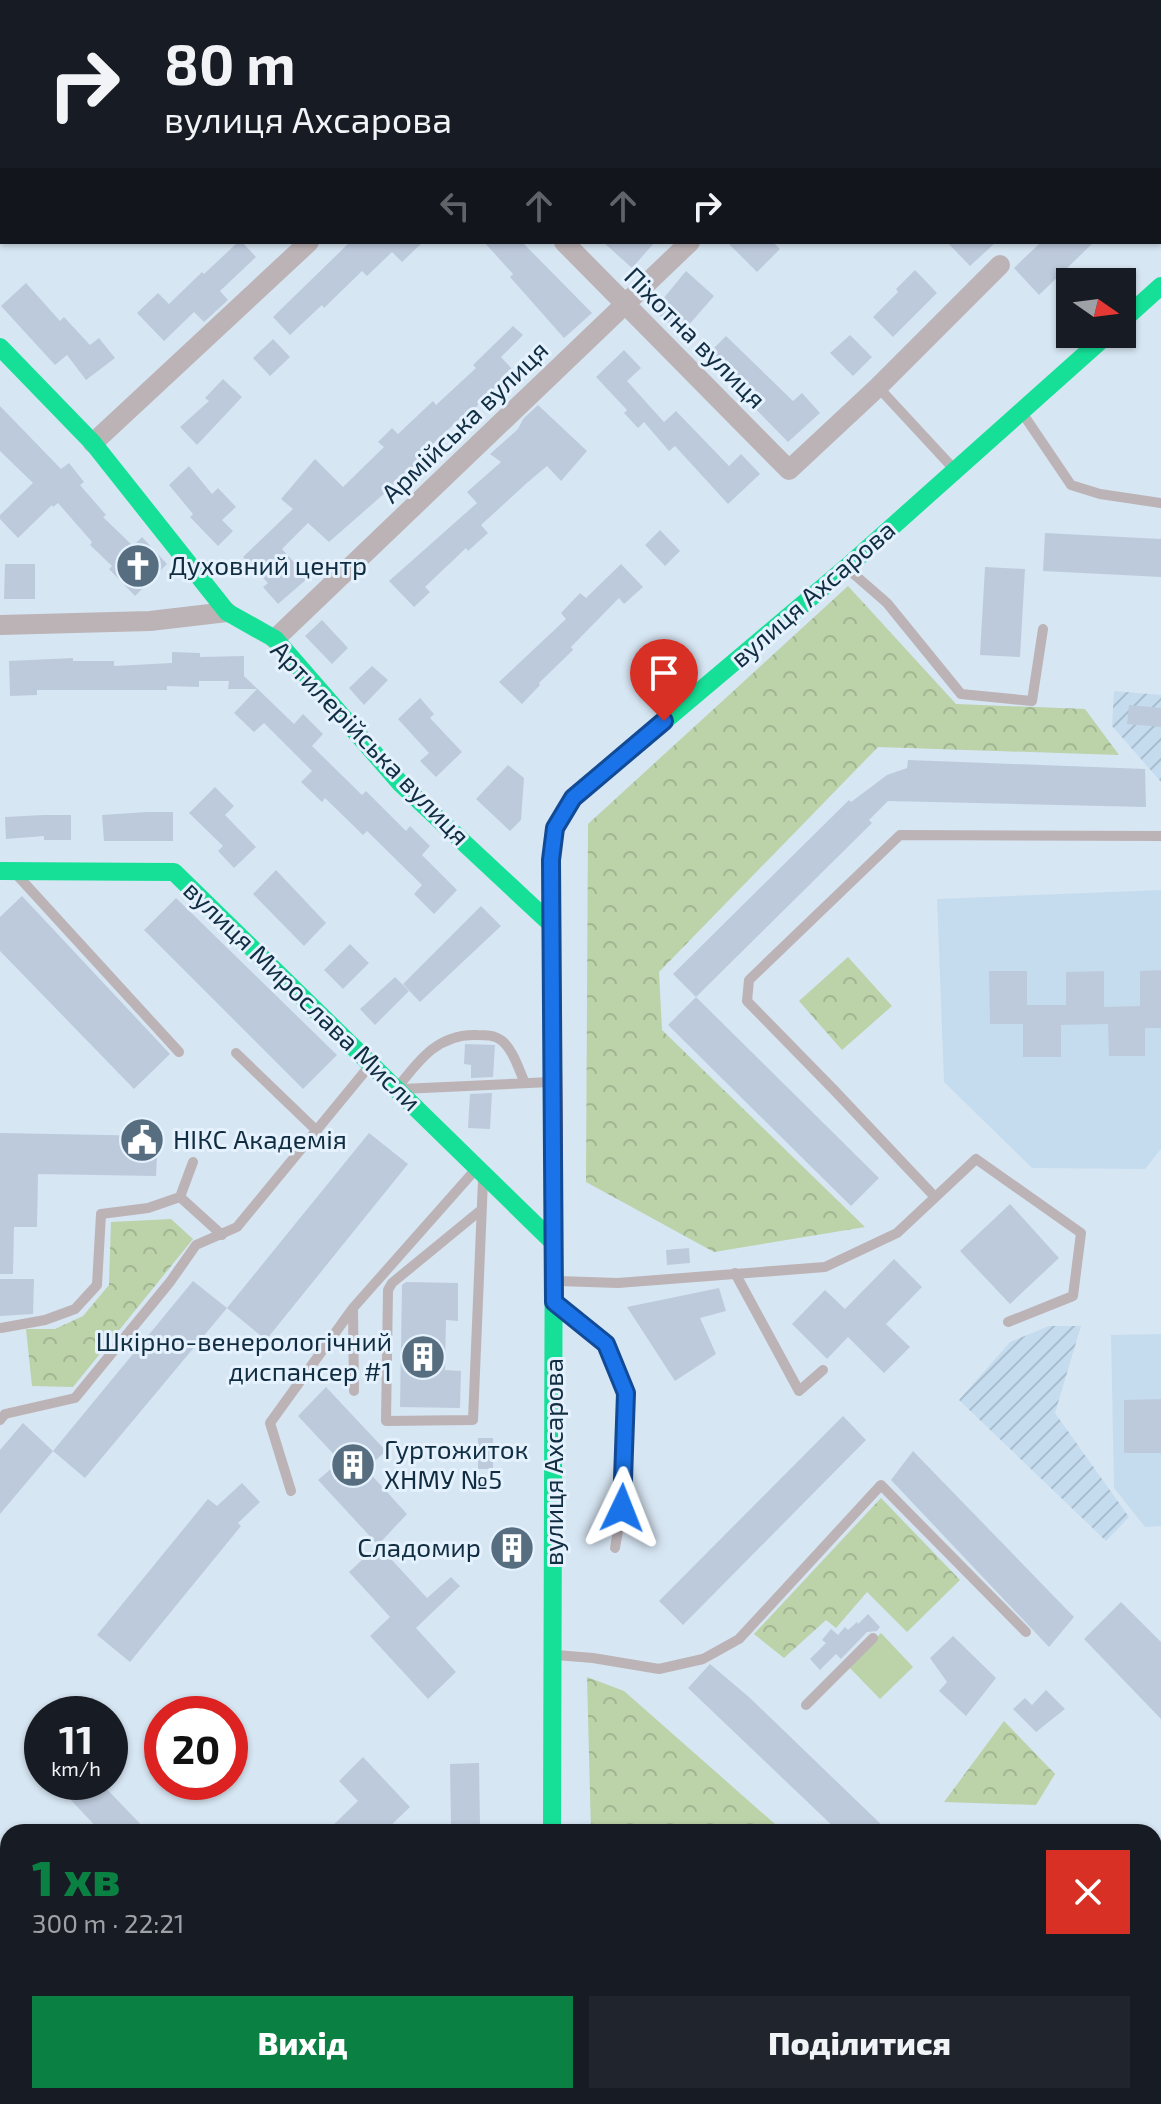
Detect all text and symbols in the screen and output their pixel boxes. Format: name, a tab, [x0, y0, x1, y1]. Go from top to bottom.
text: 80 m	[164, 29, 296, 96]
icon: right	[32, 32, 136, 136]
text: вулиця Ахсарова	[164, 97, 452, 140]
icon: left	[433, 184, 477, 228]
icon: ahead	[517, 184, 561, 228]
icon: ahead	[601, 184, 645, 228]
icon: right	[685, 184, 729, 228]
street label: Піхотна вулиця	[618, 260, 773, 415]
north arrow	[1056, 268, 1136, 348]
map controls	[1056, 268, 1136, 348]
street label: Армійська вулиця	[374, 334, 554, 509]
street label: вулиця Ахсарова	[723, 513, 901, 674]
church icon: Духовний центр	[114, 542, 162, 590]
place label: Духовний центр	[169, 549, 367, 581]
street label: Артилерійська вулиця	[265, 633, 477, 851]
pin	[630, 639, 698, 721]
icon: arrive	[642, 651, 686, 695]
street label: вулиця Мирослава Мисли	[177, 873, 428, 1117]
public building icon: НІКС Академія	[118, 1116, 166, 1164]
place label: НІКС Академія	[173, 1123, 347, 1154]
place label: Шкірно-венерологічний диспансер #1	[96, 1325, 392, 1386]
building icon: Шкірно-венерологічний диспансер #1	[399, 1333, 447, 1381]
street label: вулиця Ахсарова	[537, 1358, 569, 1566]
place label: Гуртожиток ХНМУ №5	[384, 1433, 529, 1494]
building icon: Гуртожиток ХНМУ №5	[329, 1441, 377, 1489]
position arrow	[580, 1466, 664, 1550]
building icon: Сладомир	[488, 1524, 536, 1572]
place label: Сладомир	[357, 1531, 481, 1562]
speed limit sign: 20	[144, 1696, 248, 1800]
text: 11	[59, 1714, 93, 1762]
text: km/h	[51, 1756, 101, 1780]
text: 1 хв	[32, 1848, 120, 1906]
button: close	[1046, 1850, 1130, 1934]
text: 300 m · 22:21	[32, 1907, 184, 1938]
button: Вихід	[32, 1996, 573, 2088]
button: Поділитися	[589, 1996, 1130, 2088]

